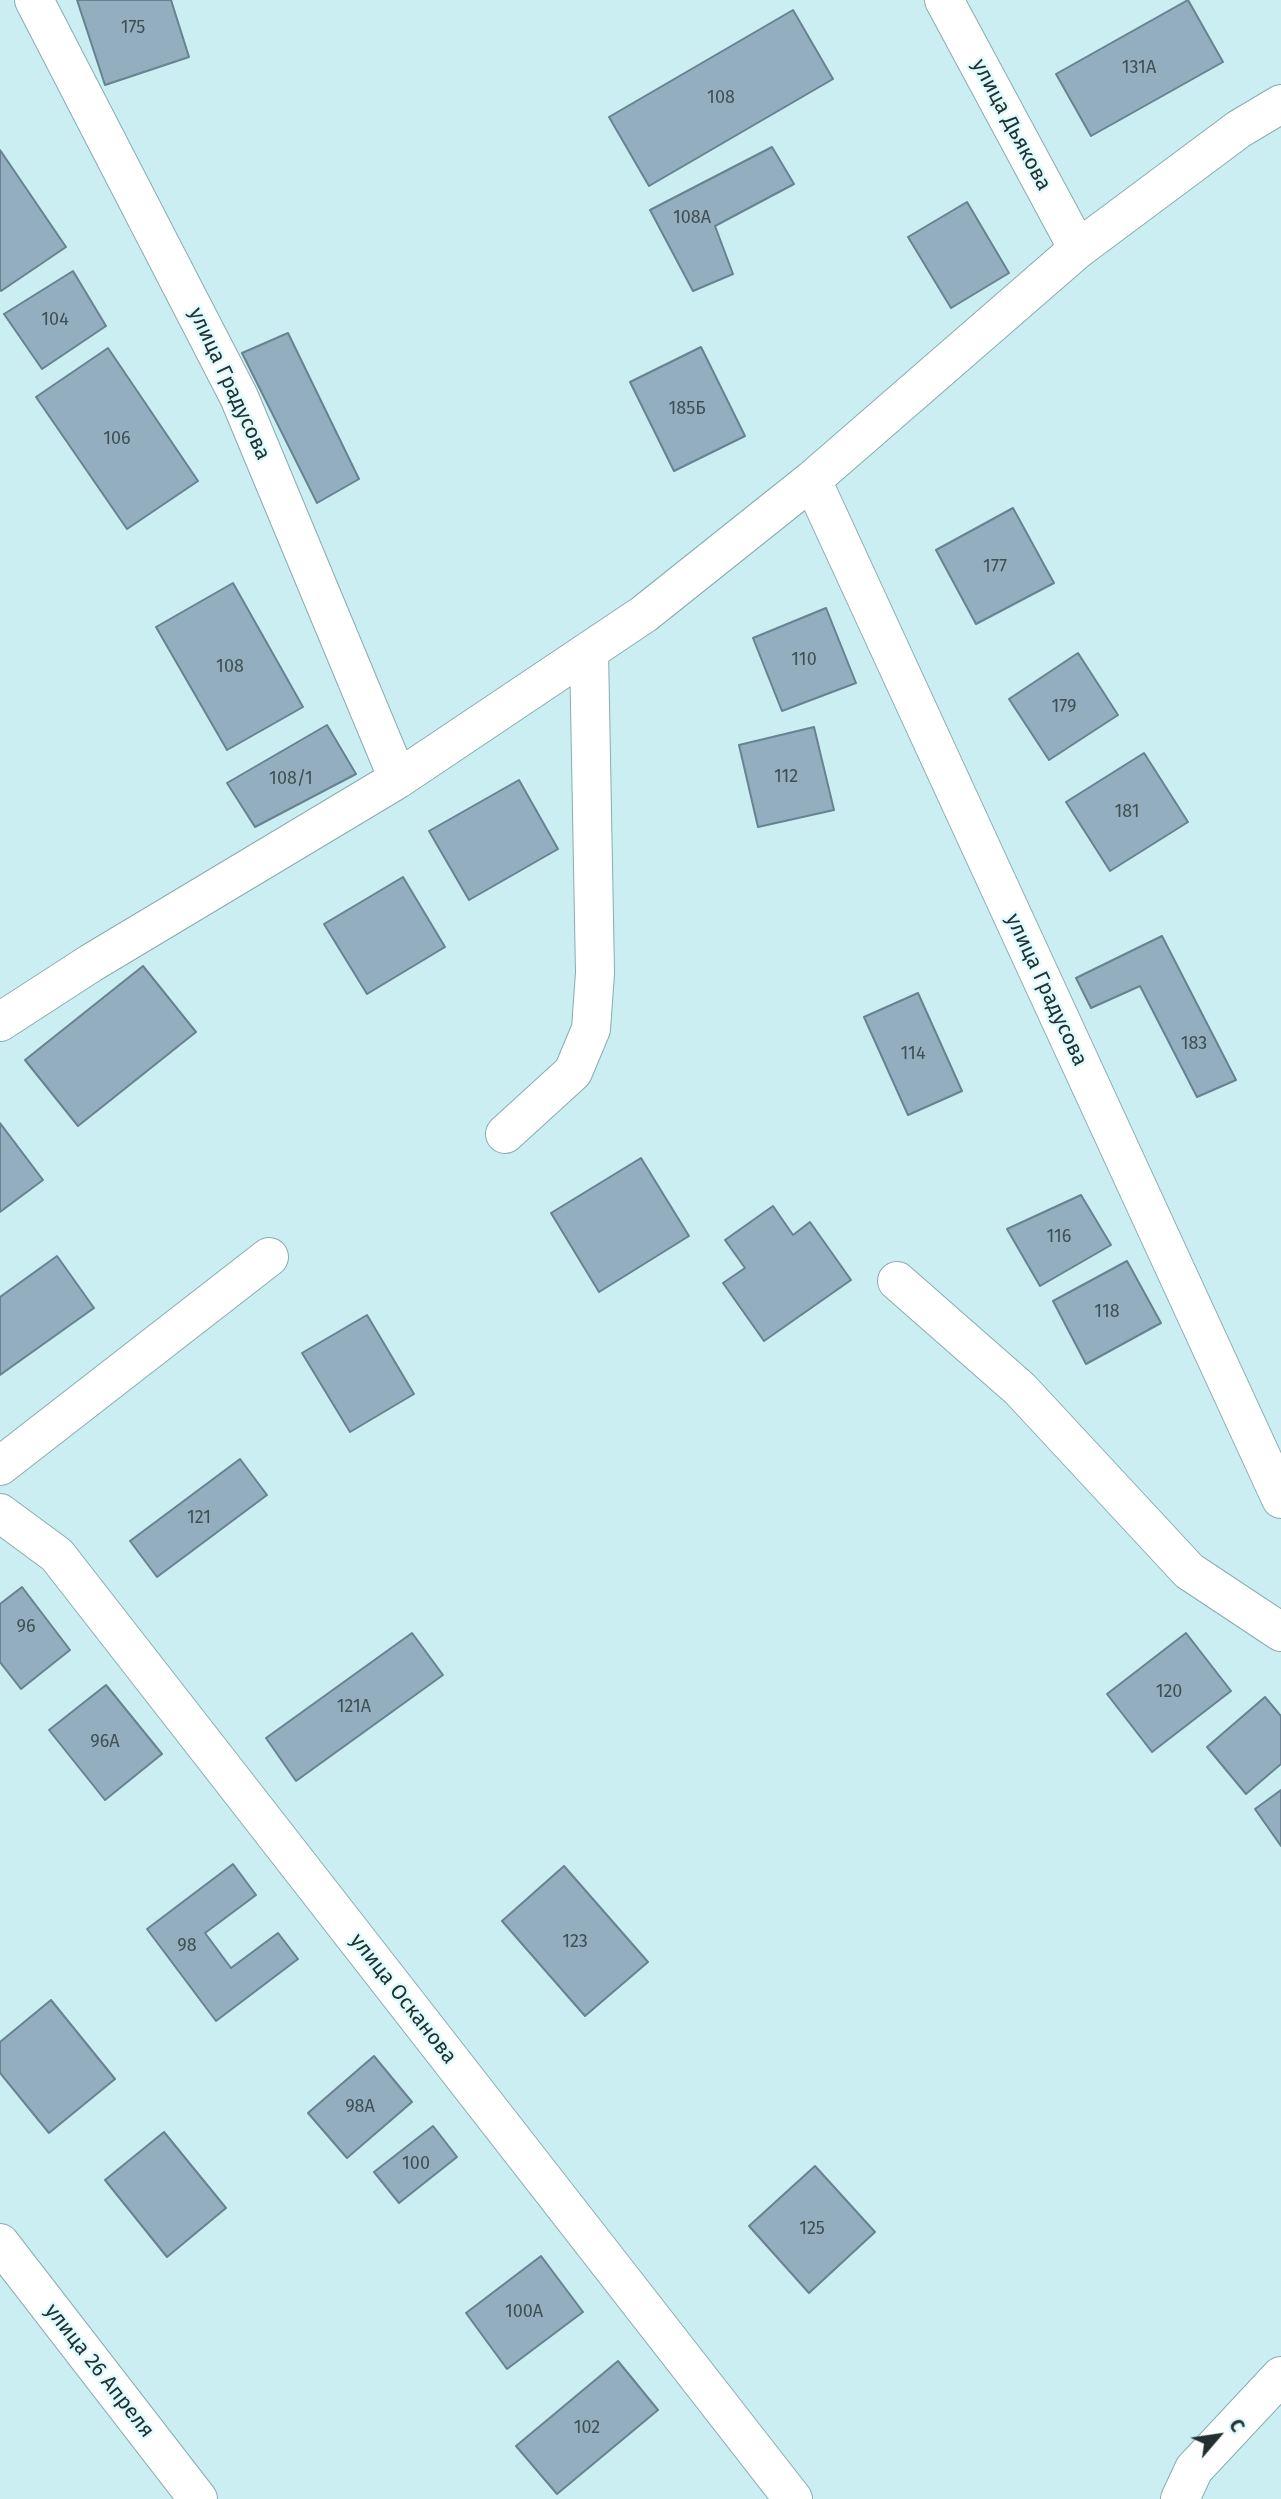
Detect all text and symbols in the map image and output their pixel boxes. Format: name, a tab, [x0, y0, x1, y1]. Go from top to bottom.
house number: 175	[121, 17, 145, 39]
street label: улица Дьякова	[966, 55, 1056, 195]
house number: 131А	[1122, 57, 1156, 79]
house number: 108	[707, 87, 735, 109]
house number: 108А	[673, 207, 711, 229]
street label: улица Градусова	[183, 304, 275, 464]
house number: 104	[41, 309, 69, 331]
house number: 185Б	[668, 398, 706, 420]
house number: 106	[103, 428, 131, 450]
house number: 177	[983, 556, 1007, 578]
house number: 110	[791, 649, 817, 671]
house number: 108	[216, 656, 244, 678]
house number: 179	[1052, 696, 1076, 718]
house number: 112	[774, 766, 798, 788]
house number: 108/1	[269, 768, 313, 790]
house number: 181	[1115, 801, 1139, 823]
street label: улица Градусова	[1000, 910, 1092, 1070]
house number: 183	[1181, 1033, 1207, 1055]
house number: 114	[901, 1043, 925, 1065]
house number: 116	[1047, 1226, 1071, 1248]
house number: 118	[1094, 1301, 1120, 1323]
house number: 121	[187, 1507, 211, 1529]
house number: 96	[16, 1616, 36, 1638]
house number: 120	[1156, 1681, 1182, 1703]
house number: 121А	[337, 1696, 371, 1718]
house number: 96А	[90, 1731, 120, 1753]
street label: улица Осканова	[344, 1929, 462, 2069]
house number: 123	[562, 1931, 588, 1953]
house number: 98	[177, 1935, 197, 1957]
house number: 98А	[345, 2096, 375, 2118]
house number: 100	[402, 2153, 430, 2175]
house number: 125	[799, 2218, 825, 2240]
street label: улица 26 Апреля	[39, 2299, 159, 2443]
house number: 100А	[505, 2301, 543, 2323]
north arrow	[1183, 2401, 1253, 2471]
text: С	[1224, 2415, 1250, 2436]
house number: 102	[574, 2417, 600, 2439]

